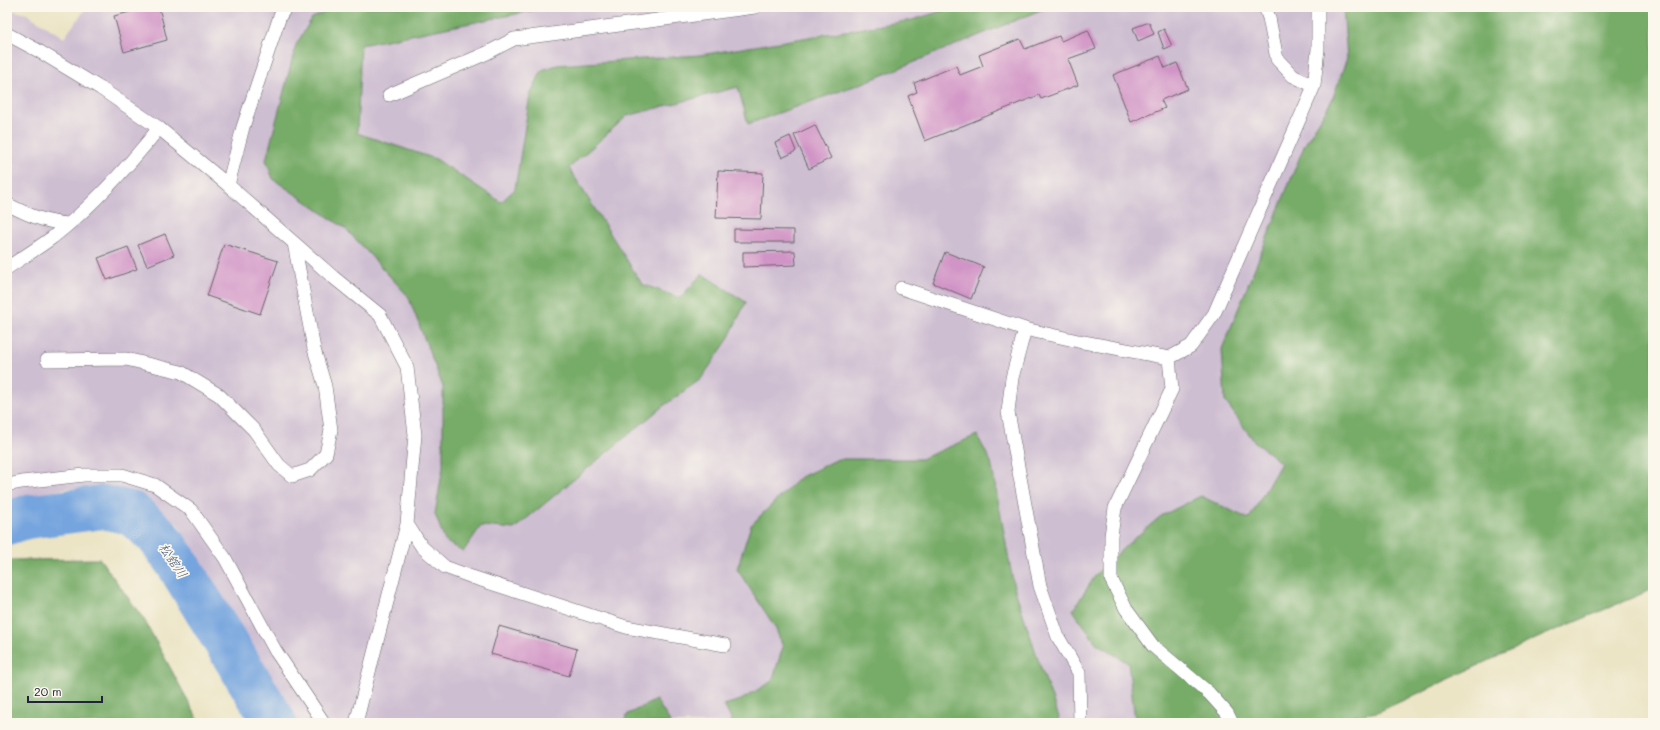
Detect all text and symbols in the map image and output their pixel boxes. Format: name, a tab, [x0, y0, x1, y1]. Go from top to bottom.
water label: 松舘川	[156, 539, 192, 581]
scale bar	[28, 678, 102, 704]
text: 20 m	[34, 683, 62, 699]

